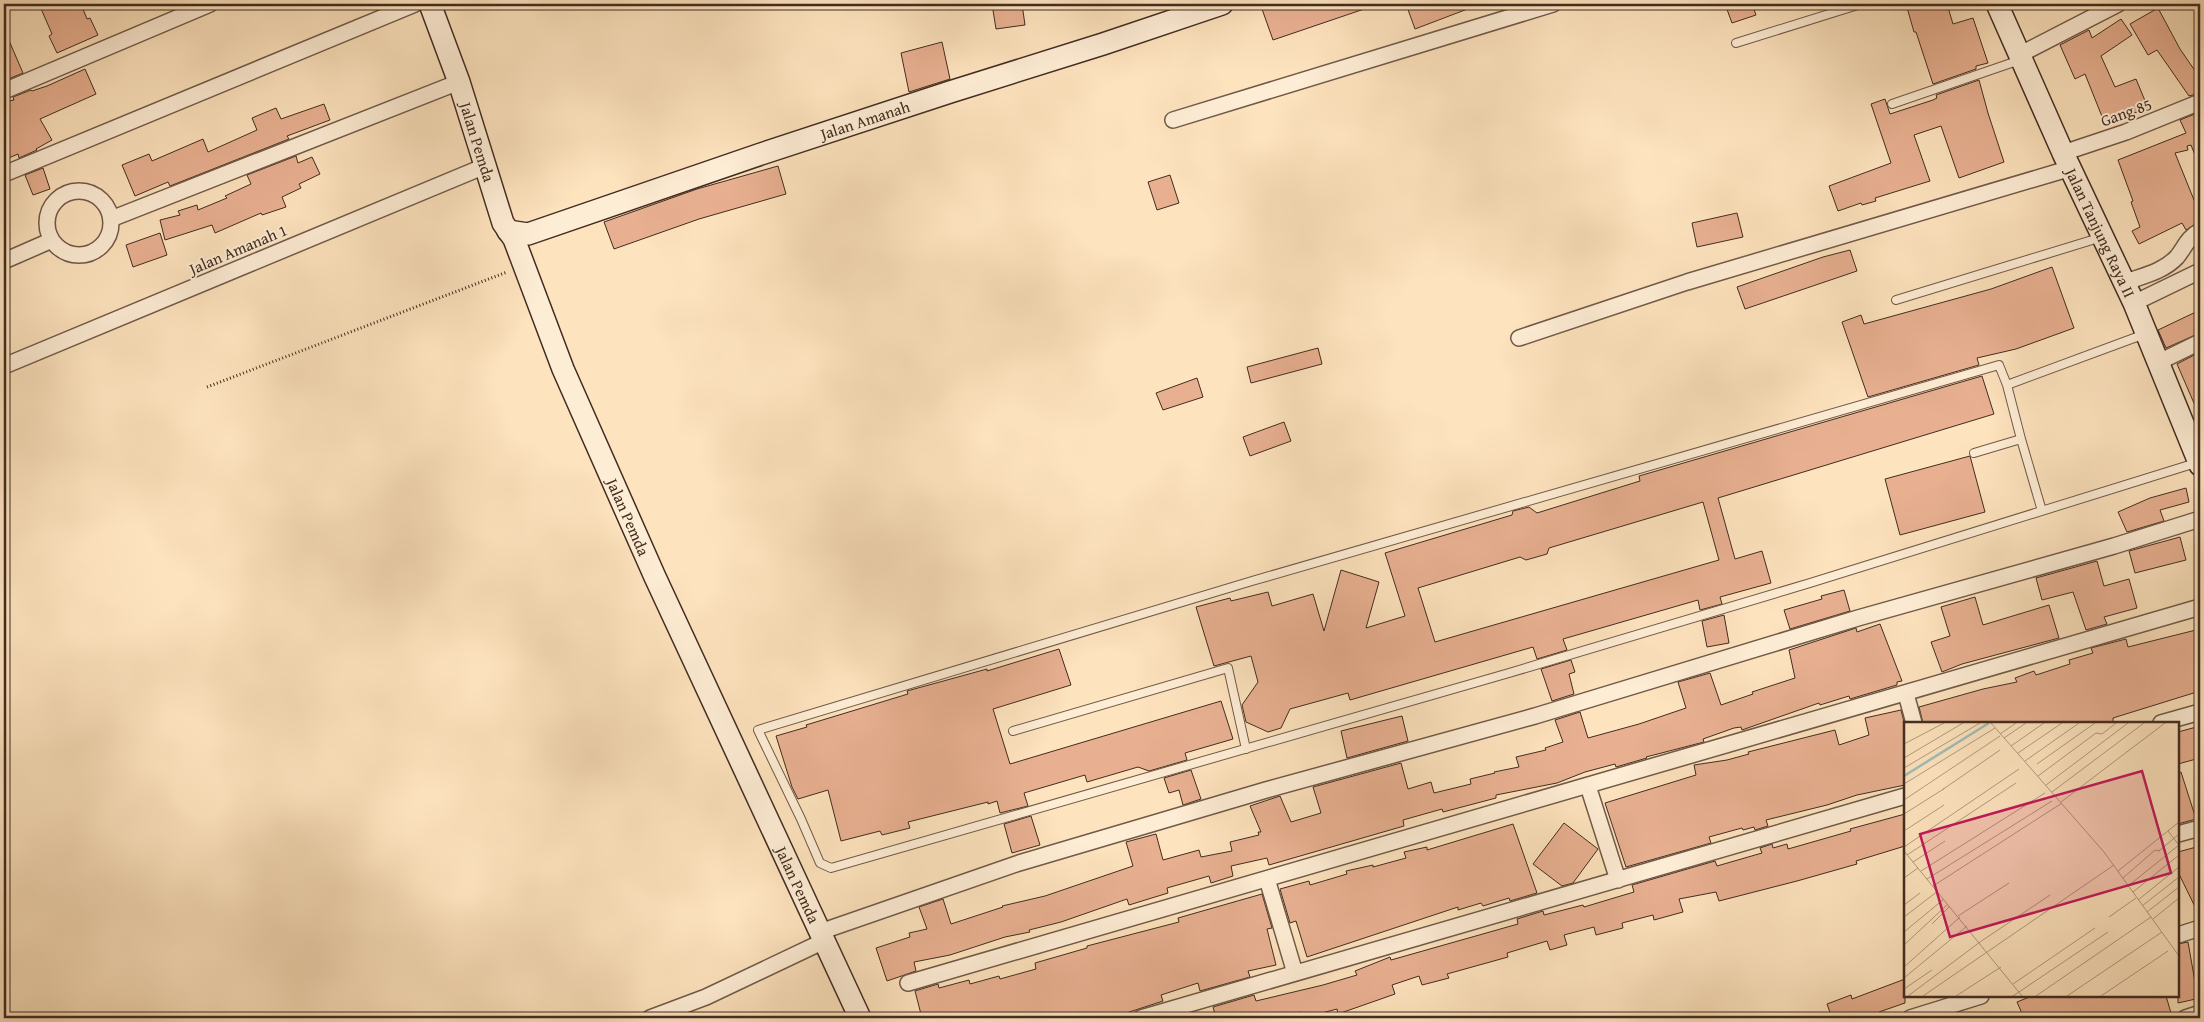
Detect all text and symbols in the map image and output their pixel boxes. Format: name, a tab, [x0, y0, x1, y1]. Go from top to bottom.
street label: Gang 85	[2097, 92, 2155, 132]
street label: Jalan Amanah	[815, 94, 913, 146]
street label: Jalan Pemda	[453, 97, 502, 185]
street label: Jalan Tanjung Raya II	[2059, 162, 2142, 301]
street label: Jalan Amanah 1	[183, 218, 291, 281]
street label: Jalan Pemda	[600, 473, 656, 560]
inset map	[1904, 722, 2179, 997]
street label: Jalan Pemda	[769, 840, 826, 928]

